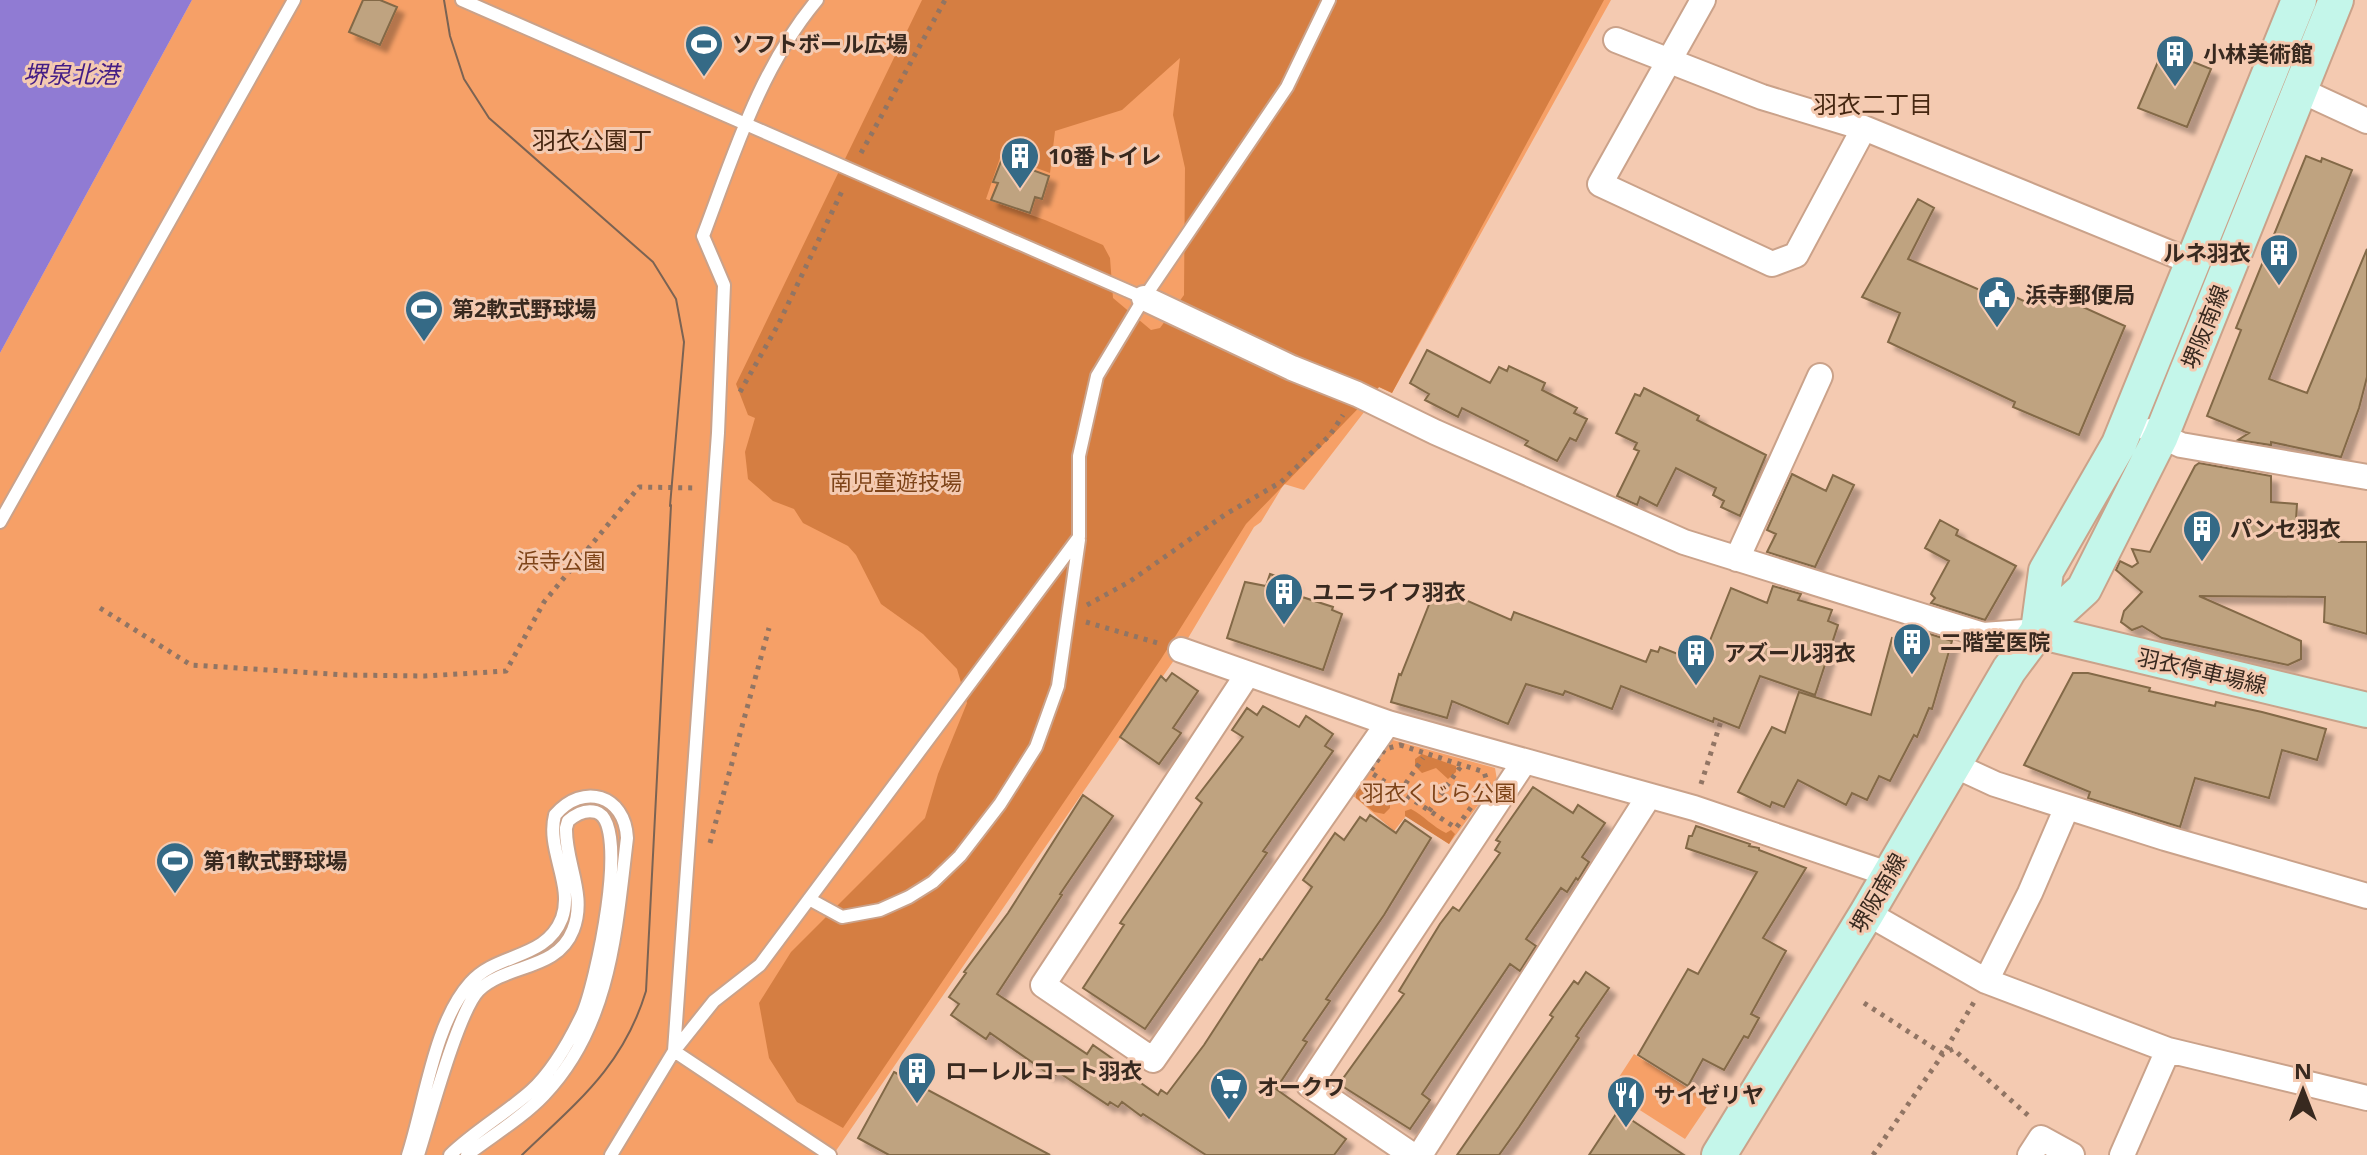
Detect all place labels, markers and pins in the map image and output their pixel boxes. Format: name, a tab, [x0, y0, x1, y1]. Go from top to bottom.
sports icon: ソフトボール広場	[683, 23, 725, 78]
place label: ソフトボール広場	[732, 28, 908, 58]
building icon: 小林美術館	[2154, 33, 2196, 88]
place label: 小林美術館	[2203, 38, 2313, 68]
building icon: 10番トイレ	[999, 135, 1041, 190]
place label: 10番トイレ	[1048, 140, 1161, 170]
building icon: ルネ羽衣	[2258, 232, 2300, 287]
place label: ルネ羽衣	[2163, 237, 2251, 267]
public building icon: 浜寺郵便局	[1976, 274, 2018, 329]
place label: 浜寺郵便局	[2025, 279, 2135, 309]
sports icon: 第2軟式野球場	[403, 288, 445, 343]
place label: 第2軟式野球場	[452, 293, 597, 323]
building icon: パンセ羽衣	[2181, 508, 2223, 563]
place label: パンセ羽衣	[2230, 513, 2341, 543]
building icon: ユニライフ羽衣	[1263, 571, 1305, 626]
place label: ユニライフ羽衣	[1312, 576, 1466, 606]
building icon: 二階堂医院	[1891, 621, 1933, 676]
place label: 二階堂医院	[1940, 626, 2050, 656]
building icon: アズール羽衣	[1675, 632, 1717, 687]
place label: アズール羽衣	[1724, 637, 1856, 667]
sports icon: 第1軟式野球場	[154, 840, 196, 895]
place label: 第1軟式野球場	[203, 845, 348, 875]
building icon: ローレルコート羽衣	[896, 1050, 938, 1105]
place label: ローレルコート羽衣	[945, 1055, 1143, 1085]
supermarket icon: オークワ	[1208, 1066, 1250, 1121]
place label: オークワ	[1257, 1071, 1345, 1101]
restaurant icon: サイゼリヤ	[1605, 1074, 1647, 1129]
place label: サイゼリヤ	[1654, 1079, 1764, 1109]

